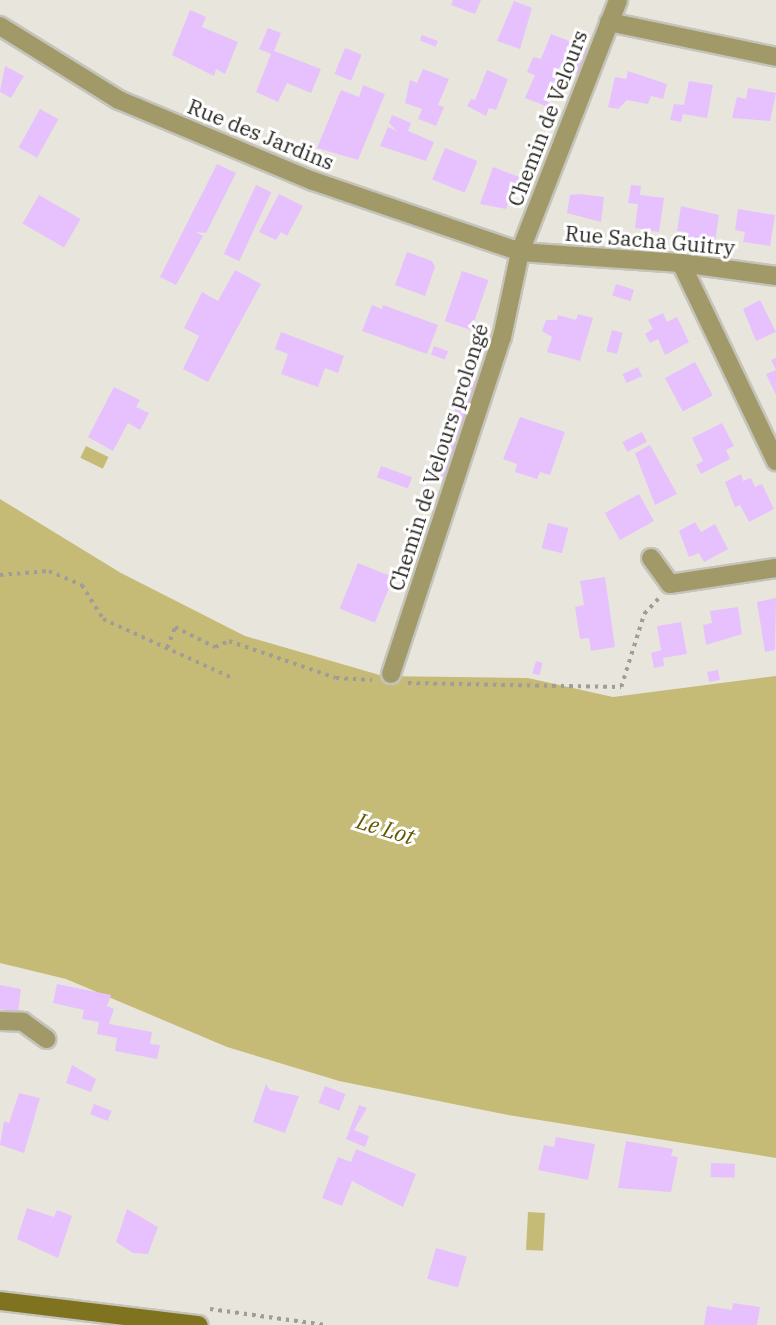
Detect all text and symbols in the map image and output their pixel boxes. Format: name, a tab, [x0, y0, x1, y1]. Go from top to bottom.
street label: Chemin de Velours	[502, 26, 592, 210]
street label: Rue des Jardins	[184, 93, 338, 175]
street label: Rue Sacha Guitry	[564, 220, 736, 260]
street label: Chemin de Velours prolongé	[383, 320, 493, 594]
water label: Le Lot	[354, 806, 418, 850]

